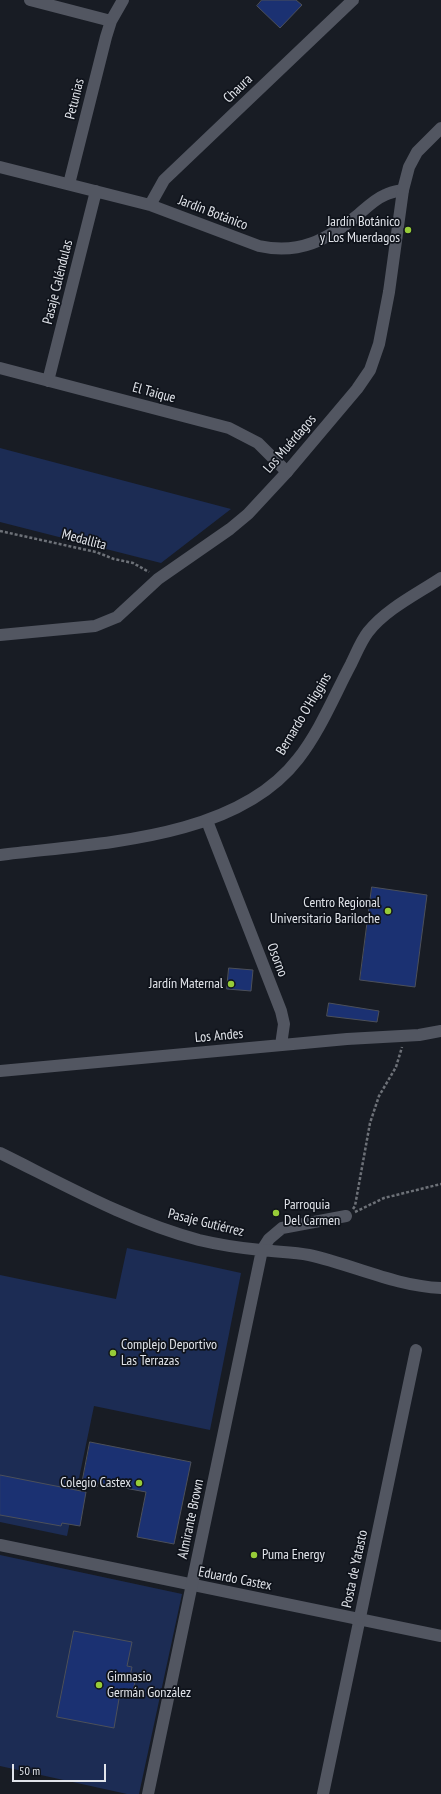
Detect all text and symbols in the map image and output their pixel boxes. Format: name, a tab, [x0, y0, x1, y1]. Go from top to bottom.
street label: Chaura	[220, 71, 256, 107]
street label: Petunias	[62, 77, 88, 121]
street label: Jardín Botánico	[176, 192, 250, 234]
place label: Jardín Botánico y Los Muerdagos	[320, 214, 400, 246]
marker: Jardín Botánico y Los Muerdagos	[403, 225, 413, 235]
street label: Pasaje Caléndulas	[39, 238, 77, 326]
street label: El Taique	[131, 379, 177, 407]
street label: Los Muérdagos	[260, 411, 320, 477]
street label: Medallita	[60, 526, 108, 554]
street label: Bernardo O'Higgins	[273, 670, 335, 758]
place label: Centro Regional Universitario Bariloche	[270, 895, 380, 928]
marker: Centro Regional Universitario Bariloche	[383, 906, 393, 916]
street label: Osorno	[263, 941, 291, 979]
place label: Jardín Maternal	[149, 976, 223, 992]
marker: Jardín Maternal	[226, 979, 236, 989]
street label: Los Andes	[194, 1026, 244, 1046]
place label: Parroquia Del Carmen	[284, 1197, 340, 1230]
street label: Pasaje Gutiérrez	[166, 1205, 246, 1241]
marker: Parroquia Del Carmen	[271, 1208, 281, 1218]
place label: Complejo Deportivo Las Terrazas	[121, 1337, 217, 1370]
marker: Complejo Deportivo Las Terrazas	[108, 1348, 118, 1358]
place label: Colegio Castex	[60, 1475, 131, 1491]
marker: Colegio Castex	[134, 1478, 144, 1488]
street label: Almirante Brown	[174, 1478, 208, 1560]
street label: Posta de Yatasto	[339, 1529, 371, 1609]
place label: Puma Energy	[262, 1547, 325, 1563]
marker: Puma Energy	[249, 1550, 259, 1560]
street label: Eduardo Castex	[197, 1564, 273, 1594]
place label: Gimnasio Germán González	[107, 1669, 191, 1702]
marker: Gimnasio Germán González	[94, 1680, 104, 1690]
scale bar	[14, 1756, 108, 1782]
text: 50 m	[19, 1763, 40, 1778]

